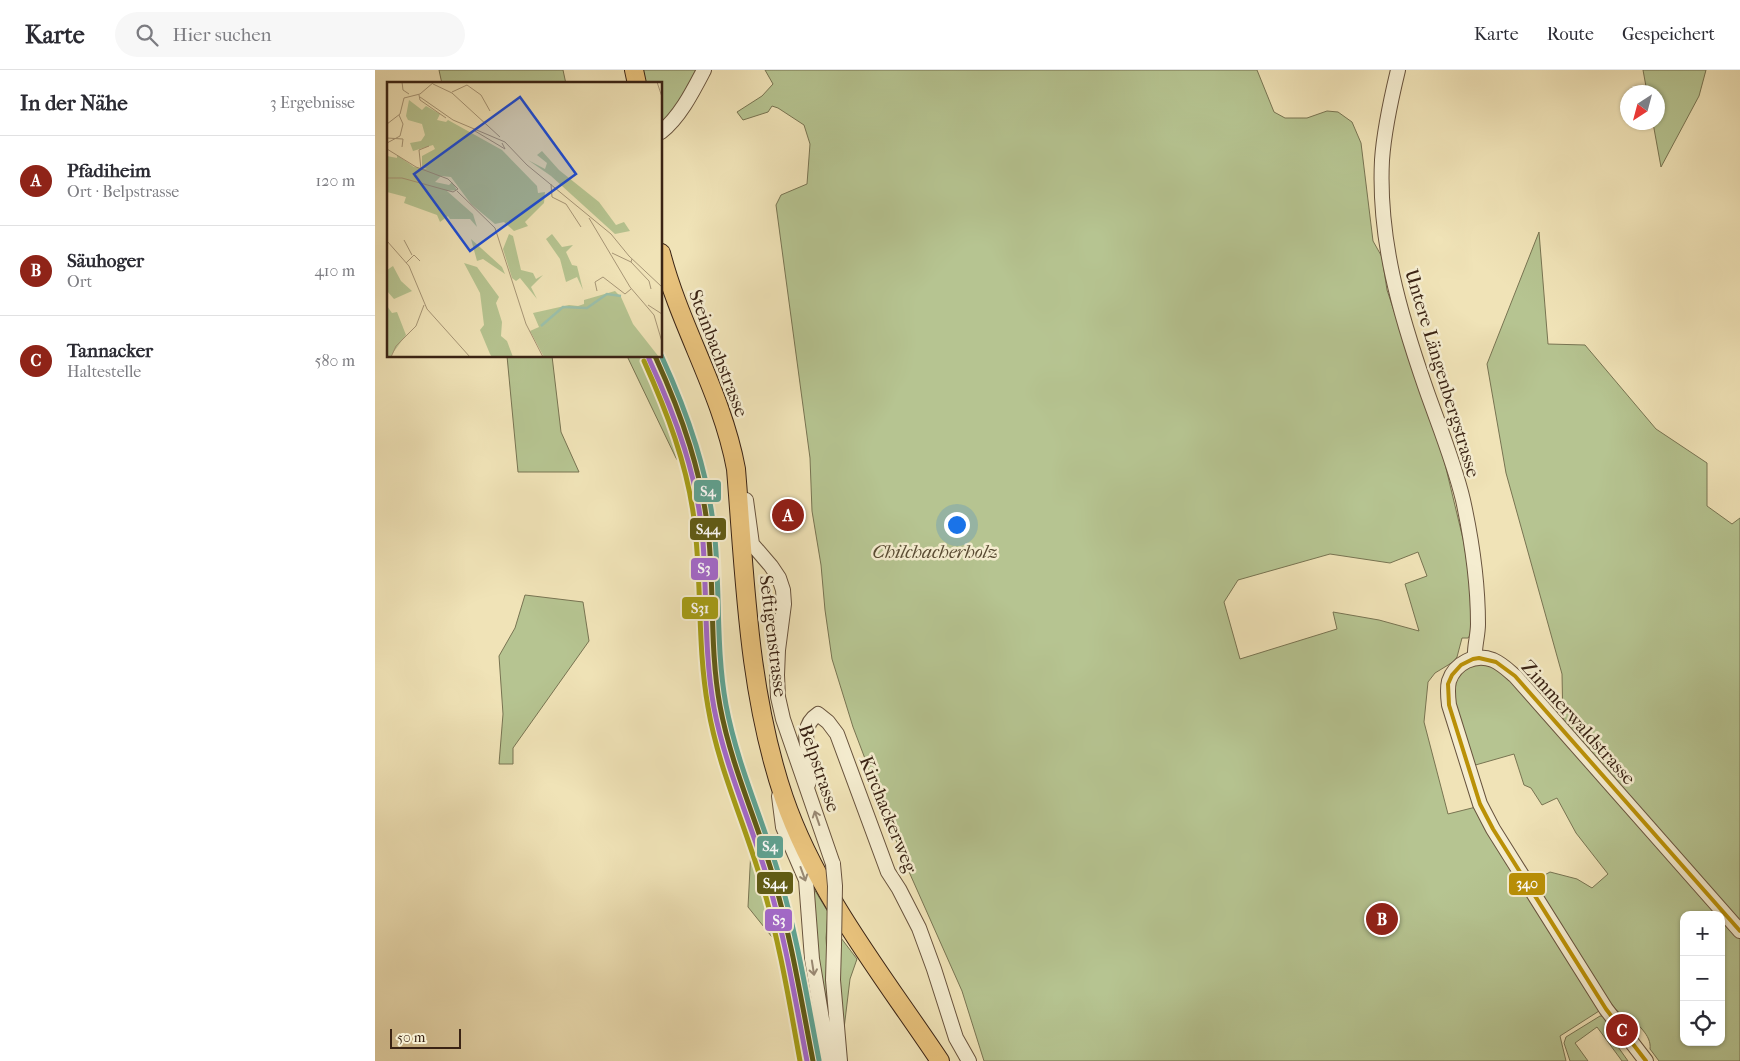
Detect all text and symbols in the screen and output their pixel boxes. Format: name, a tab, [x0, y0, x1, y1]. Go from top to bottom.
search box	[115, 12, 465, 57]
text: Karte	[25, 21, 85, 49]
icon: search	[133, 21, 161, 49]
text: Hier suchen	[173, 24, 272, 46]
text: Karte	[1474, 24, 1519, 45]
text: Route	[1547, 24, 1594, 45]
text: Gespeichert	[1622, 24, 1715, 45]
inset map	[387, 82, 663, 358]
north arrow	[1620, 85, 1665, 130]
text: In der Nähe	[20, 91, 128, 115]
text: 3 Ergebnisse	[270, 93, 355, 112]
text: Pfadiheim	[67, 160, 151, 182]
text: A	[31, 171, 41, 190]
text: 120 m	[316, 171, 355, 190]
text: Ort · Belpstrasse	[67, 182, 179, 201]
text: Säuhoger	[67, 250, 144, 272]
text: B	[31, 261, 41, 280]
text: 410 m	[314, 261, 355, 280]
street label: Untere Längenbergstrasse	[1400, 266, 1484, 480]
text: Ort	[67, 272, 92, 291]
street label: Steinbachstrasse	[684, 287, 752, 420]
text: Tannacker	[67, 340, 153, 362]
text: C	[31, 351, 41, 370]
text: 580 m	[314, 351, 355, 370]
text: Haltestelle	[67, 362, 141, 381]
line badge: S4	[693, 479, 722, 503]
text: S4	[700, 483, 716, 500]
pin: A	[772, 496, 804, 534]
your location	[944, 512, 970, 538]
line badge: S44	[689, 517, 727, 541]
text: S44	[696, 521, 721, 538]
park label: Chilchacherholz	[872, 541, 998, 563]
line badge: S3	[690, 557, 719, 581]
text: S3	[698, 560, 711, 577]
street label: Seftigenstrasse	[755, 574, 791, 698]
line badge: S31	[681, 596, 719, 620]
text: S31	[691, 600, 709, 617]
street label: Zimmerwaldstrasse	[1517, 656, 1640, 789]
street label: Belpstrasse	[794, 722, 844, 815]
street label: Kirchackerweg	[855, 753, 922, 877]
one-way arrow	[812, 810, 822, 826]
line badge: S4	[756, 835, 784, 859]
text: S4	[762, 838, 778, 855]
one-way arrow	[799, 866, 808, 881]
line badge: S44	[756, 871, 794, 895]
line badge: 340	[1508, 872, 1546, 896]
text: S44	[763, 875, 788, 892]
text: 340	[1516, 875, 1538, 892]
pin: B	[1366, 900, 1398, 938]
line badge: S3	[764, 908, 793, 932]
map controls	[1680, 911, 1725, 1046]
button: +	[1680, 911, 1725, 956]
text: S3	[773, 912, 786, 929]
button: −	[1680, 956, 1725, 1001]
one-way arrow	[809, 960, 819, 976]
button: locate	[1680, 1001, 1725, 1046]
pin: C	[1606, 1011, 1638, 1049]
scale bar	[390, 1026, 461, 1049]
text: 50 m	[397, 1029, 425, 1046]

